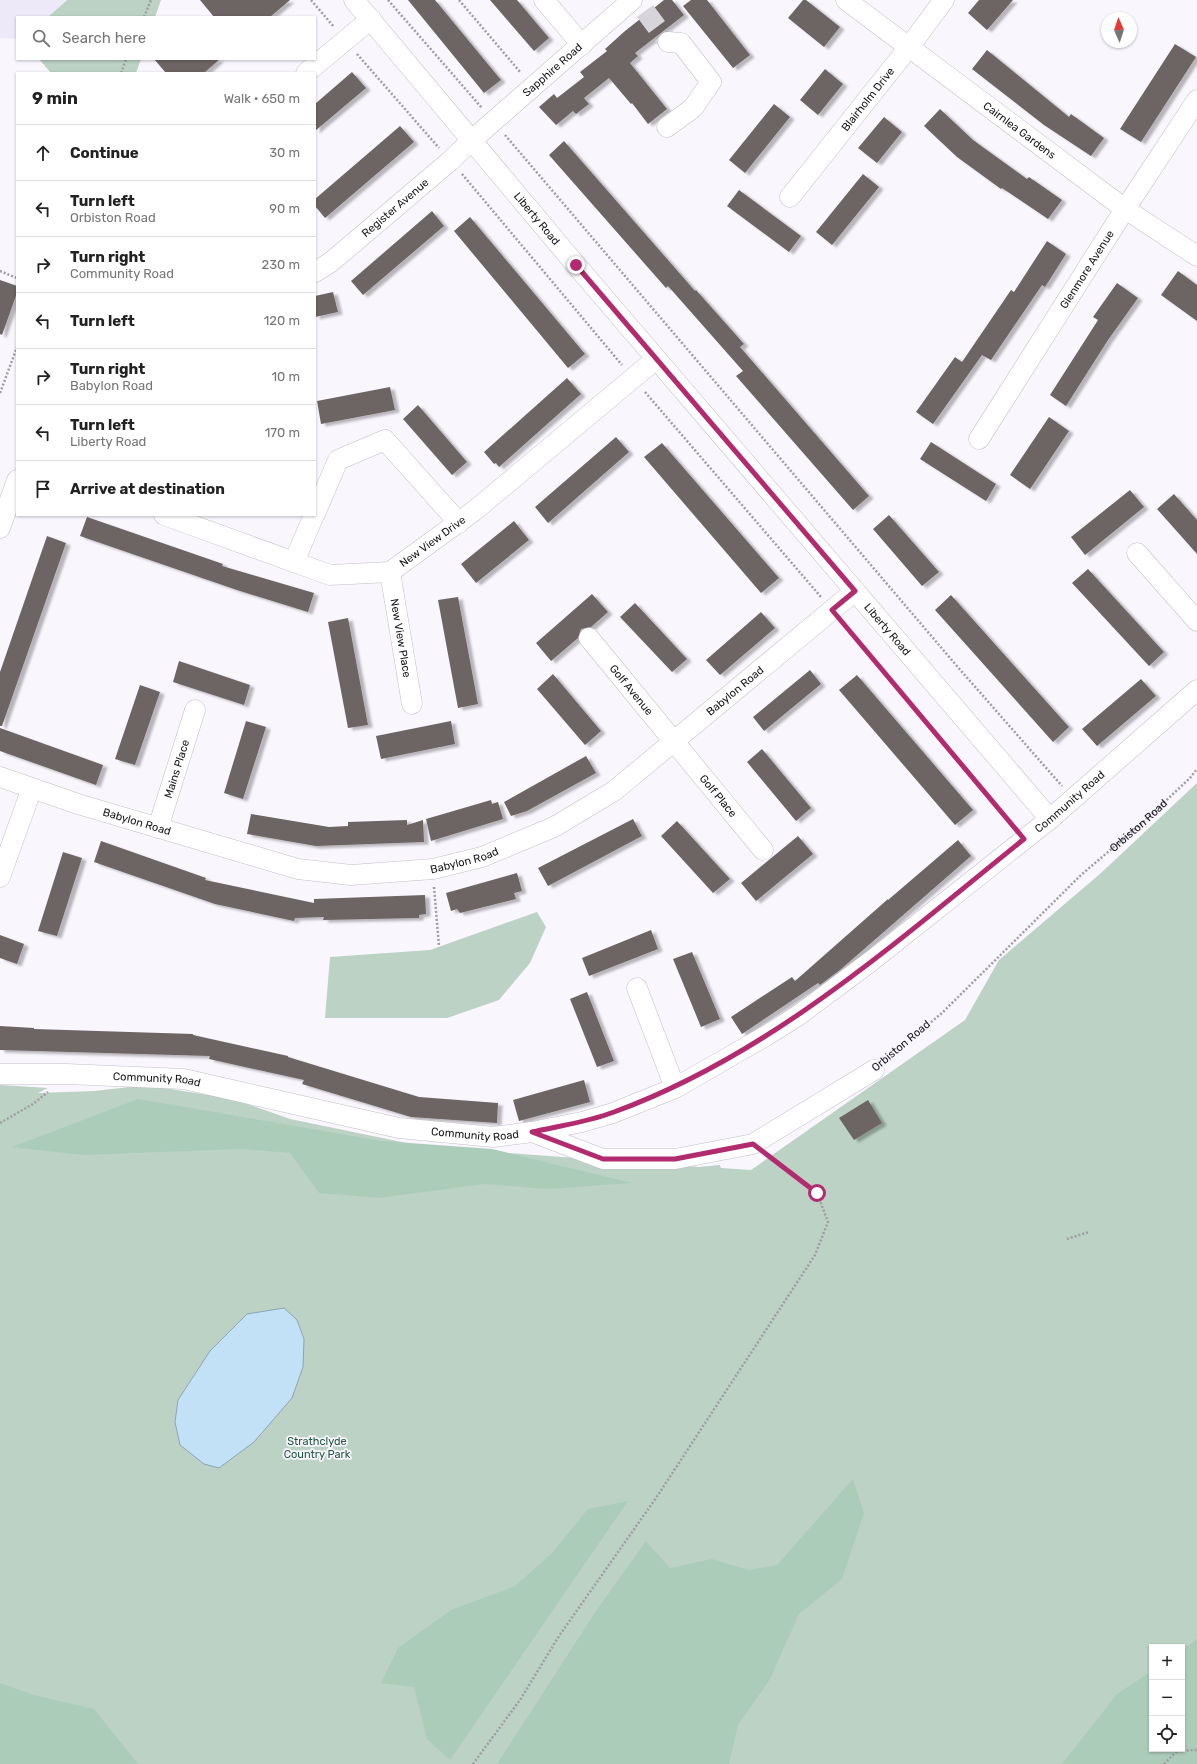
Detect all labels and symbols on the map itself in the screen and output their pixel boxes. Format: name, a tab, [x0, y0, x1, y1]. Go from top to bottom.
north arrow	[1101, 12, 1137, 48]
street label: Sapphire Road	[520, 40, 585, 99]
street label: Blairholm Drive	[838, 65, 897, 134]
street label: Cairnlea Gardens	[981, 99, 1059, 162]
street label: Register Avenue	[359, 176, 431, 240]
street label: Liberty Road	[511, 190, 563, 247]
street label: Glenmore Avenue	[1057, 228, 1116, 311]
route end	[567, 256, 585, 274]
street label: New View Drive	[397, 513, 468, 569]
street label: New View Place	[388, 598, 414, 679]
street label: Liberty Road	[862, 600, 914, 658]
street label: Golf Avenue	[607, 662, 656, 718]
street label: Babylon Road	[704, 663, 766, 718]
street label: Mains Place	[161, 738, 192, 800]
street label: Community Road	[1032, 768, 1107, 835]
street label: Golf Place	[697, 772, 740, 820]
street label: Orbiston Road	[1107, 796, 1170, 854]
street label: Babylon Road	[101, 805, 173, 838]
street label: Babylon Road	[429, 844, 500, 876]
street label: Orbiston Road	[869, 1018, 933, 1074]
street label: Community Road	[113, 1069, 202, 1089]
street label: Community Road	[431, 1125, 520, 1143]
route start	[808, 1184, 826, 1202]
park label: Strathclyde Country Park	[284, 1435, 351, 1461]

